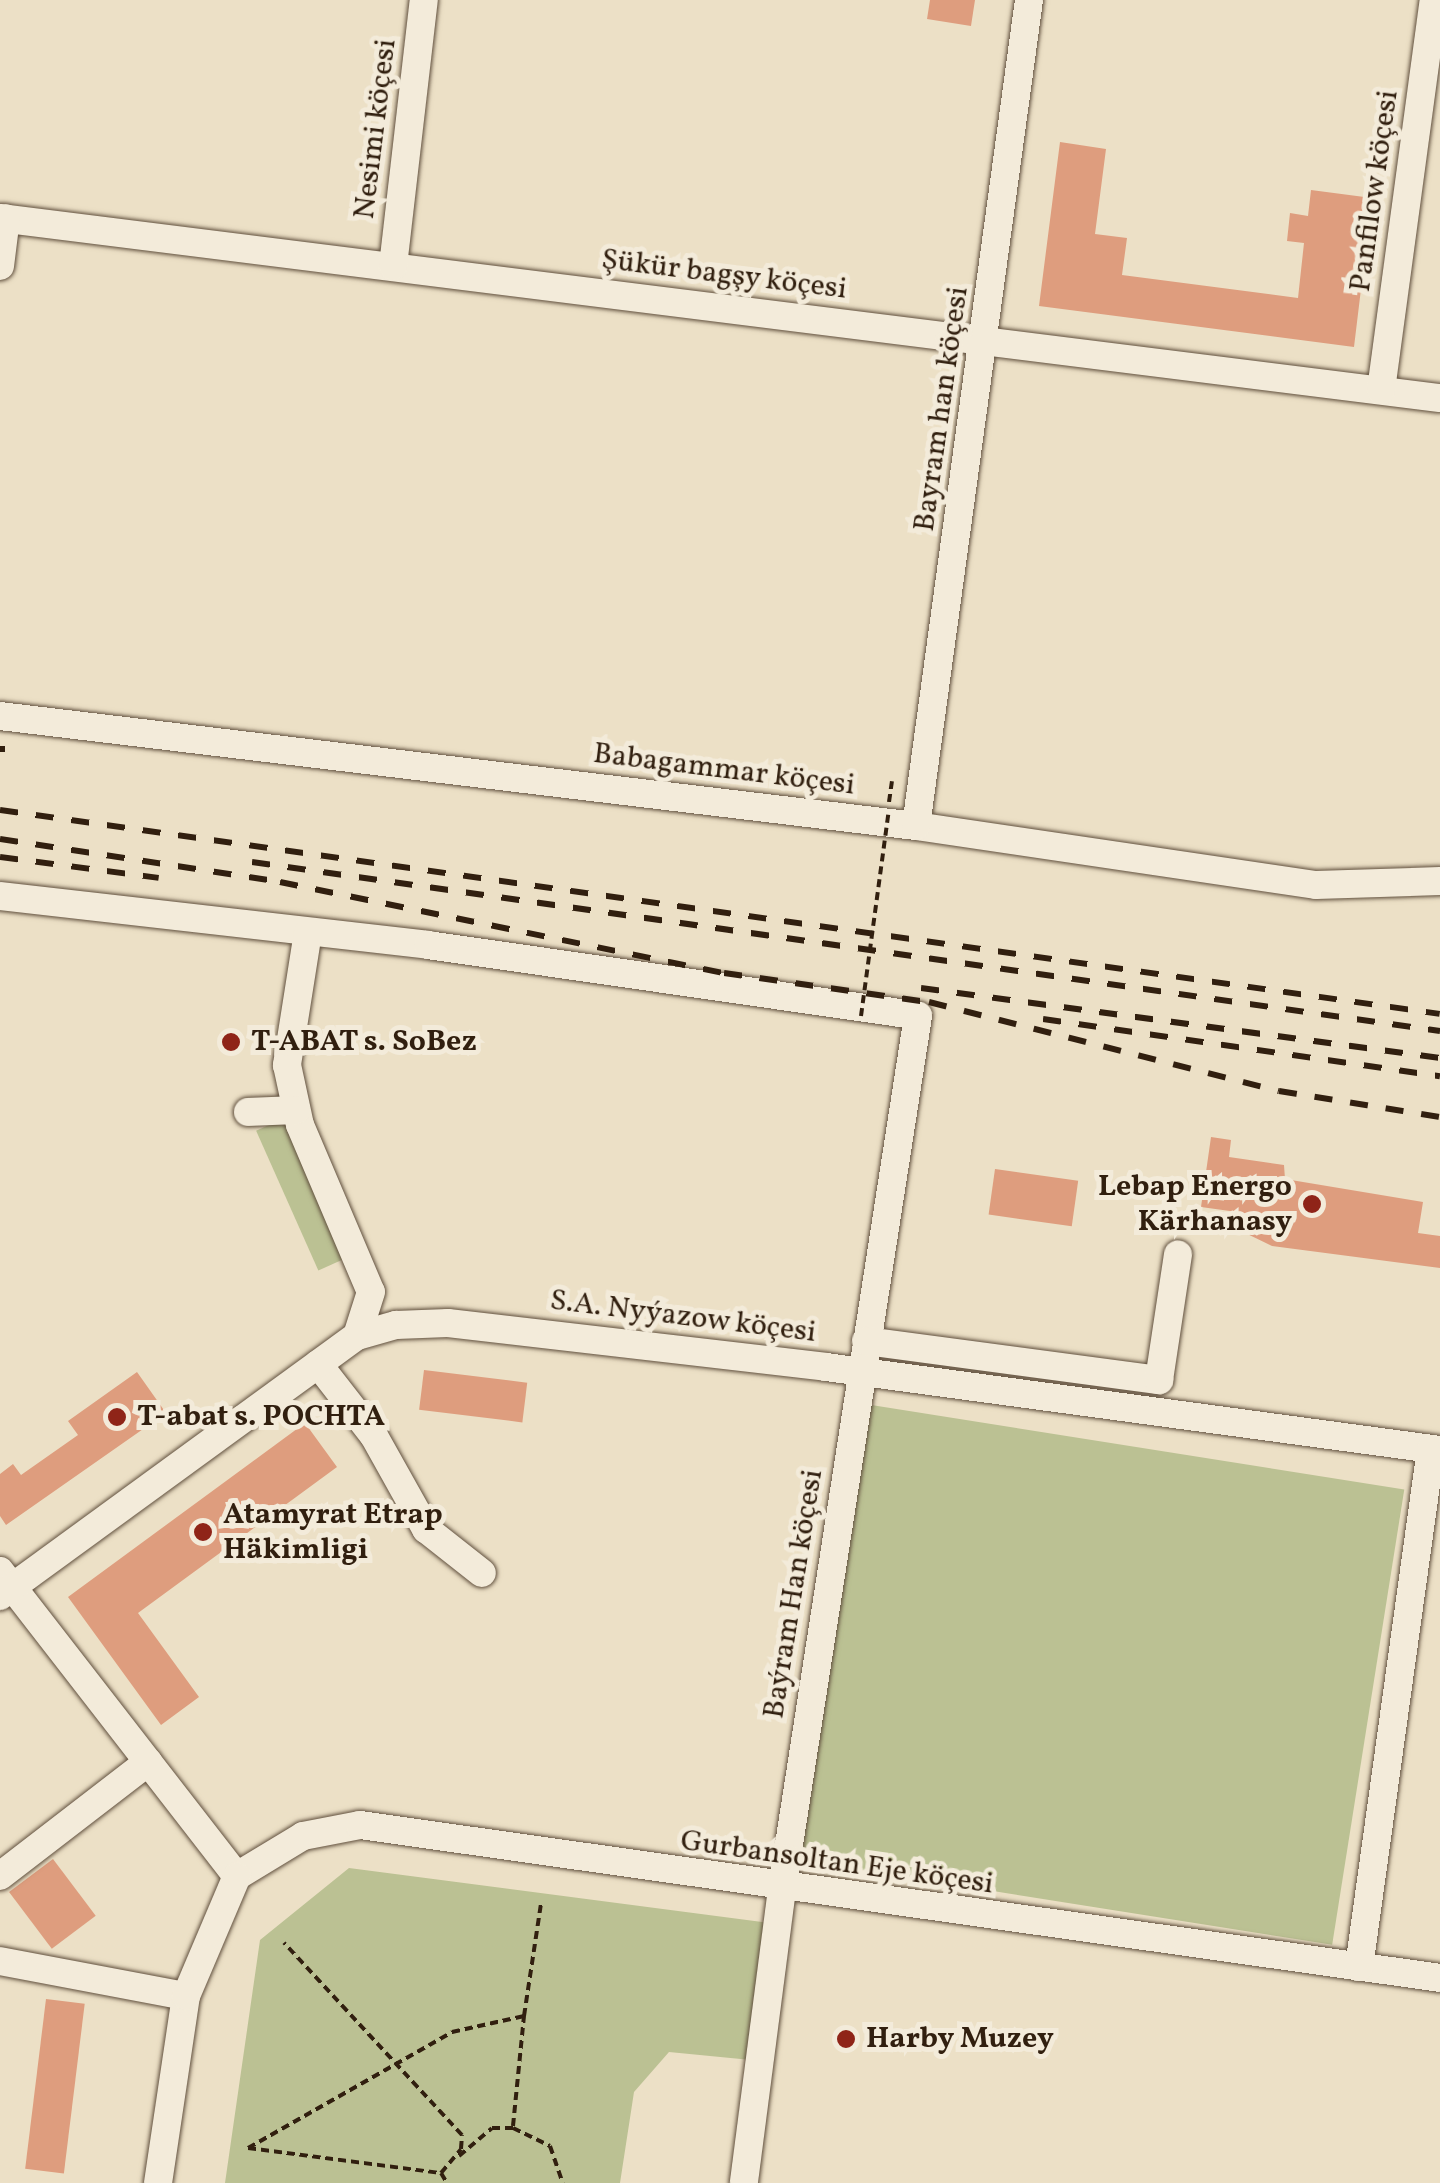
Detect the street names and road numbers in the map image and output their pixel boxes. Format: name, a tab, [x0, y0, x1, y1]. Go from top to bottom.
street label: Nesimi köçesi	[347, 37, 405, 221]
street label: Panfilow köçesi	[1343, 87, 1407, 295]
street label: Şükür bagşy köçesi	[599, 242, 849, 308]
street label: Bayram han köçesi	[907, 284, 977, 534]
street label: Babagammar köçesi	[591, 736, 857, 804]
street label: S.A. Nyýazow köçesi	[547, 1283, 819, 1351]
street label: Baýram Han köçesi	[757, 1467, 831, 1721]
street label: Gurbansoltan Eje köçesi	[678, 1823, 996, 1903]

